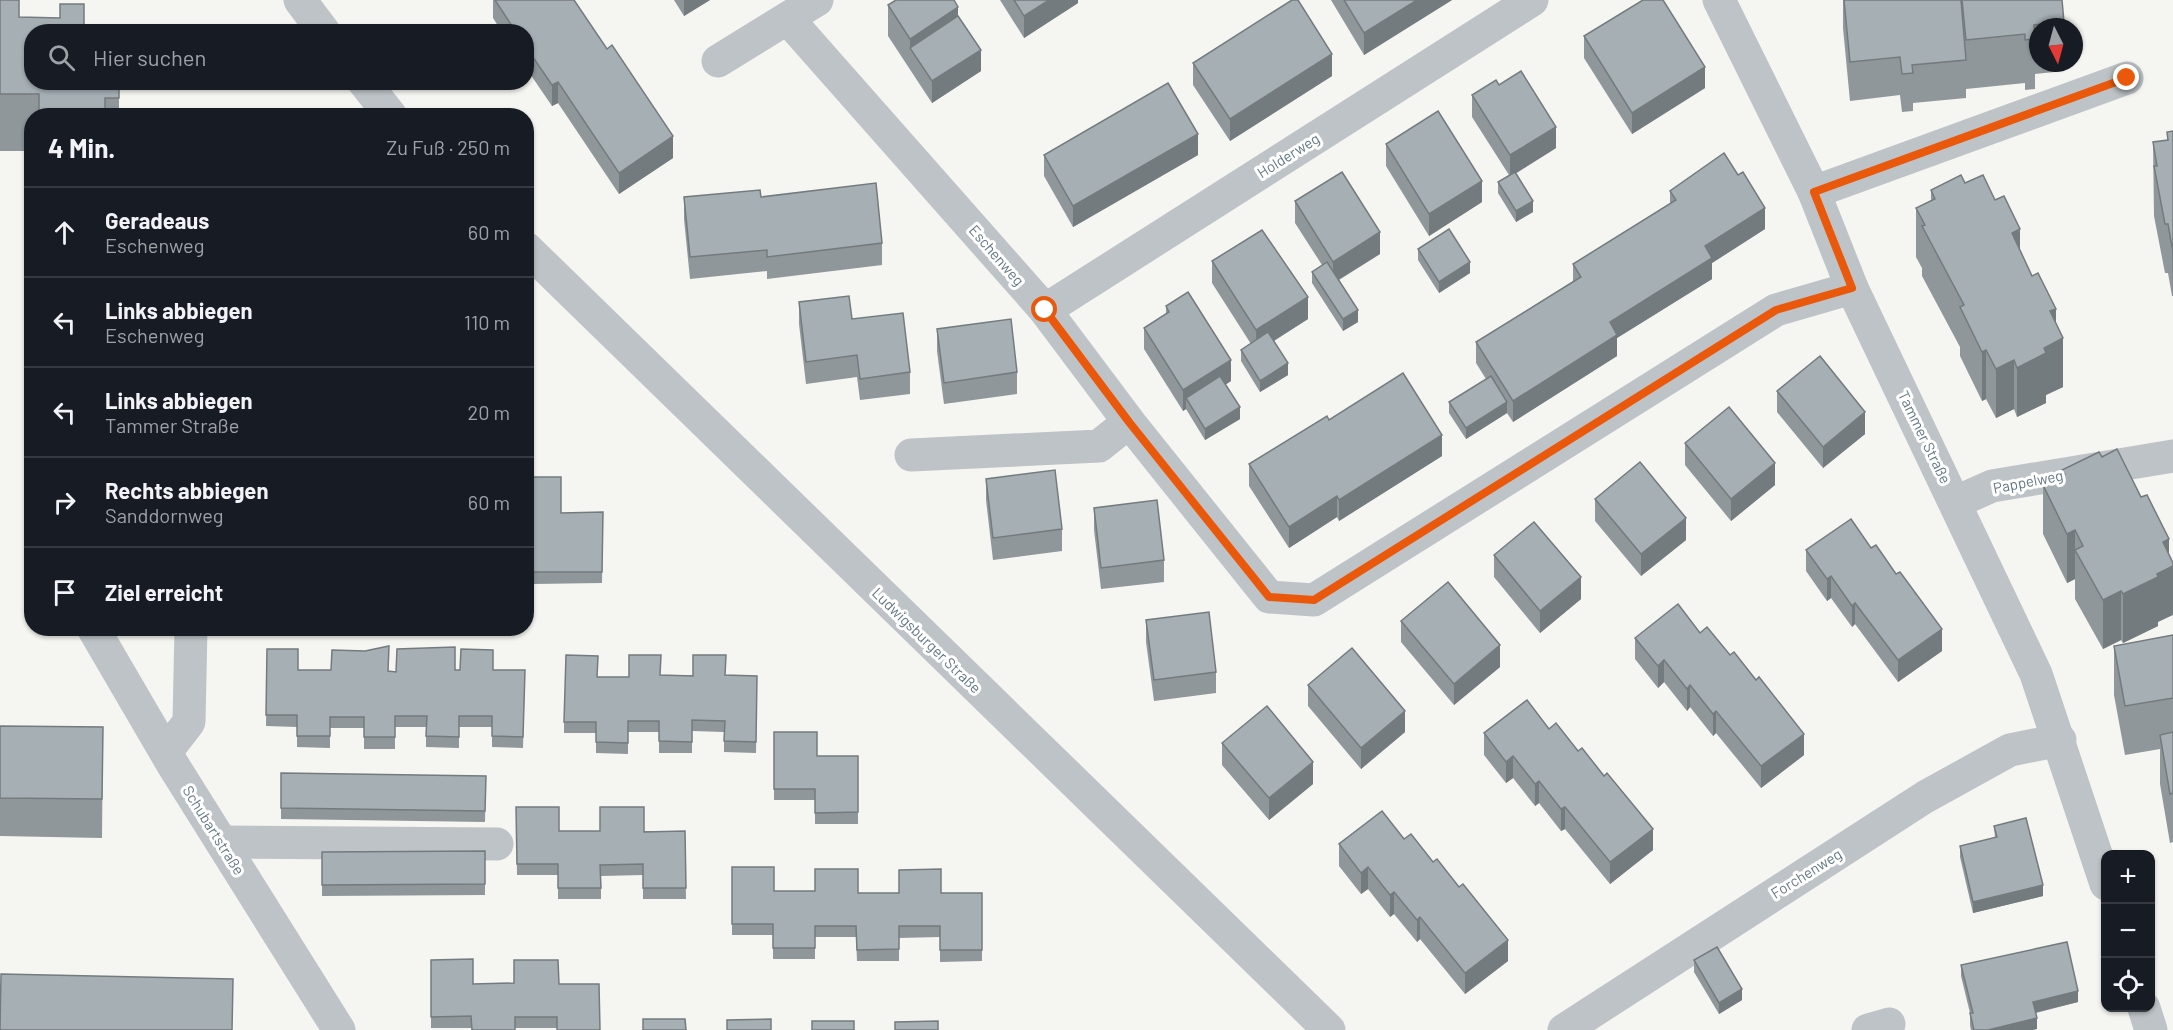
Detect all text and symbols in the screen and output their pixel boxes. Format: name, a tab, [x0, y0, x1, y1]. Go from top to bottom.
north arrow	[2029, 18, 2083, 72]
search box	[24, 24, 534, 90]
icon: search	[45, 41, 78, 74]
text: Hier suchen	[93, 44, 206, 70]
route end	[2113, 64, 2139, 90]
street label: Holderweg	[1254, 129, 1322, 181]
text: 4 Min.	[48, 132, 115, 163]
text: Zu Fuß · 250 m	[386, 135, 510, 159]
text: Geradeaus	[105, 207, 209, 233]
icon: ahead	[48, 216, 81, 249]
text: 60 m	[468, 220, 510, 244]
street label: Eschenweg	[966, 221, 1028, 289]
text: Eschenweg	[105, 233, 204, 257]
route start	[1031, 296, 1057, 322]
text: Links abbiegen	[105, 297, 253, 323]
icon: left	[48, 306, 81, 339]
text: 110 m	[464, 310, 510, 334]
text: Eschenweg	[105, 323, 204, 347]
text: Links abbiegen	[105, 387, 253, 413]
street label: Tammer Straße	[1895, 388, 1955, 486]
icon: left	[48, 396, 81, 429]
text: 20 m	[467, 400, 510, 424]
text: Tammer Straße	[105, 413, 239, 437]
street label: Pappelweg	[1991, 465, 2065, 497]
text: Rechts abbiegen	[105, 477, 268, 503]
icon: right	[48, 486, 81, 519]
text: 60 m	[468, 490, 510, 514]
text: Sanddornweg	[105, 503, 224, 527]
icon: arrive	[48, 576, 81, 609]
text: Ziel erreicht	[105, 579, 223, 605]
street label: Ludwigsburger Straße	[869, 583, 985, 697]
street label: Schubartstraße	[179, 782, 249, 878]
street label: Forchenweg	[1767, 844, 1845, 902]
map controls	[2101, 850, 2155, 1012]
button: +	[2101, 850, 2155, 904]
button: −	[2101, 904, 2155, 958]
button: locate	[2101, 958, 2155, 1012]

